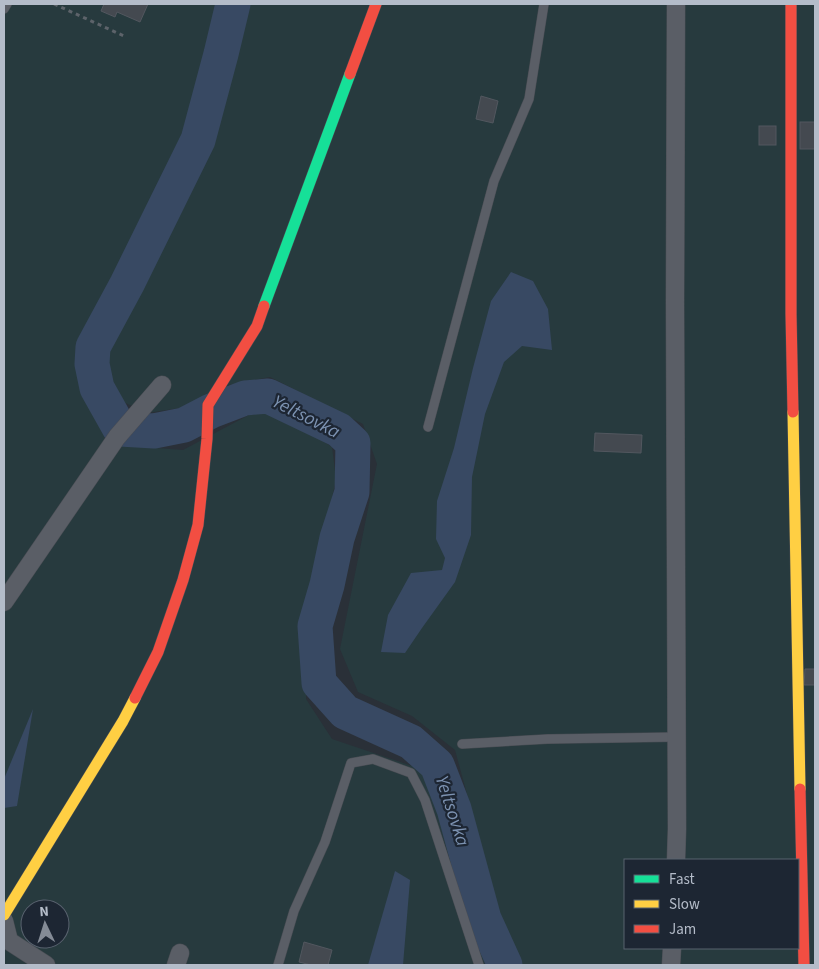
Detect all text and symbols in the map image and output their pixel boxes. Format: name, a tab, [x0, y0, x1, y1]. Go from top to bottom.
water label: Yeltsovka	[267, 388, 345, 446]
water label: Yeltsovka	[428, 772, 476, 850]
legend	[624, 859, 799, 949]
text: Fast	[669, 869, 695, 890]
text: Slow	[669, 894, 700, 915]
north arrow	[20, 899, 70, 949]
text: N	[39, 902, 50, 922]
text: Jam	[669, 919, 696, 940]

